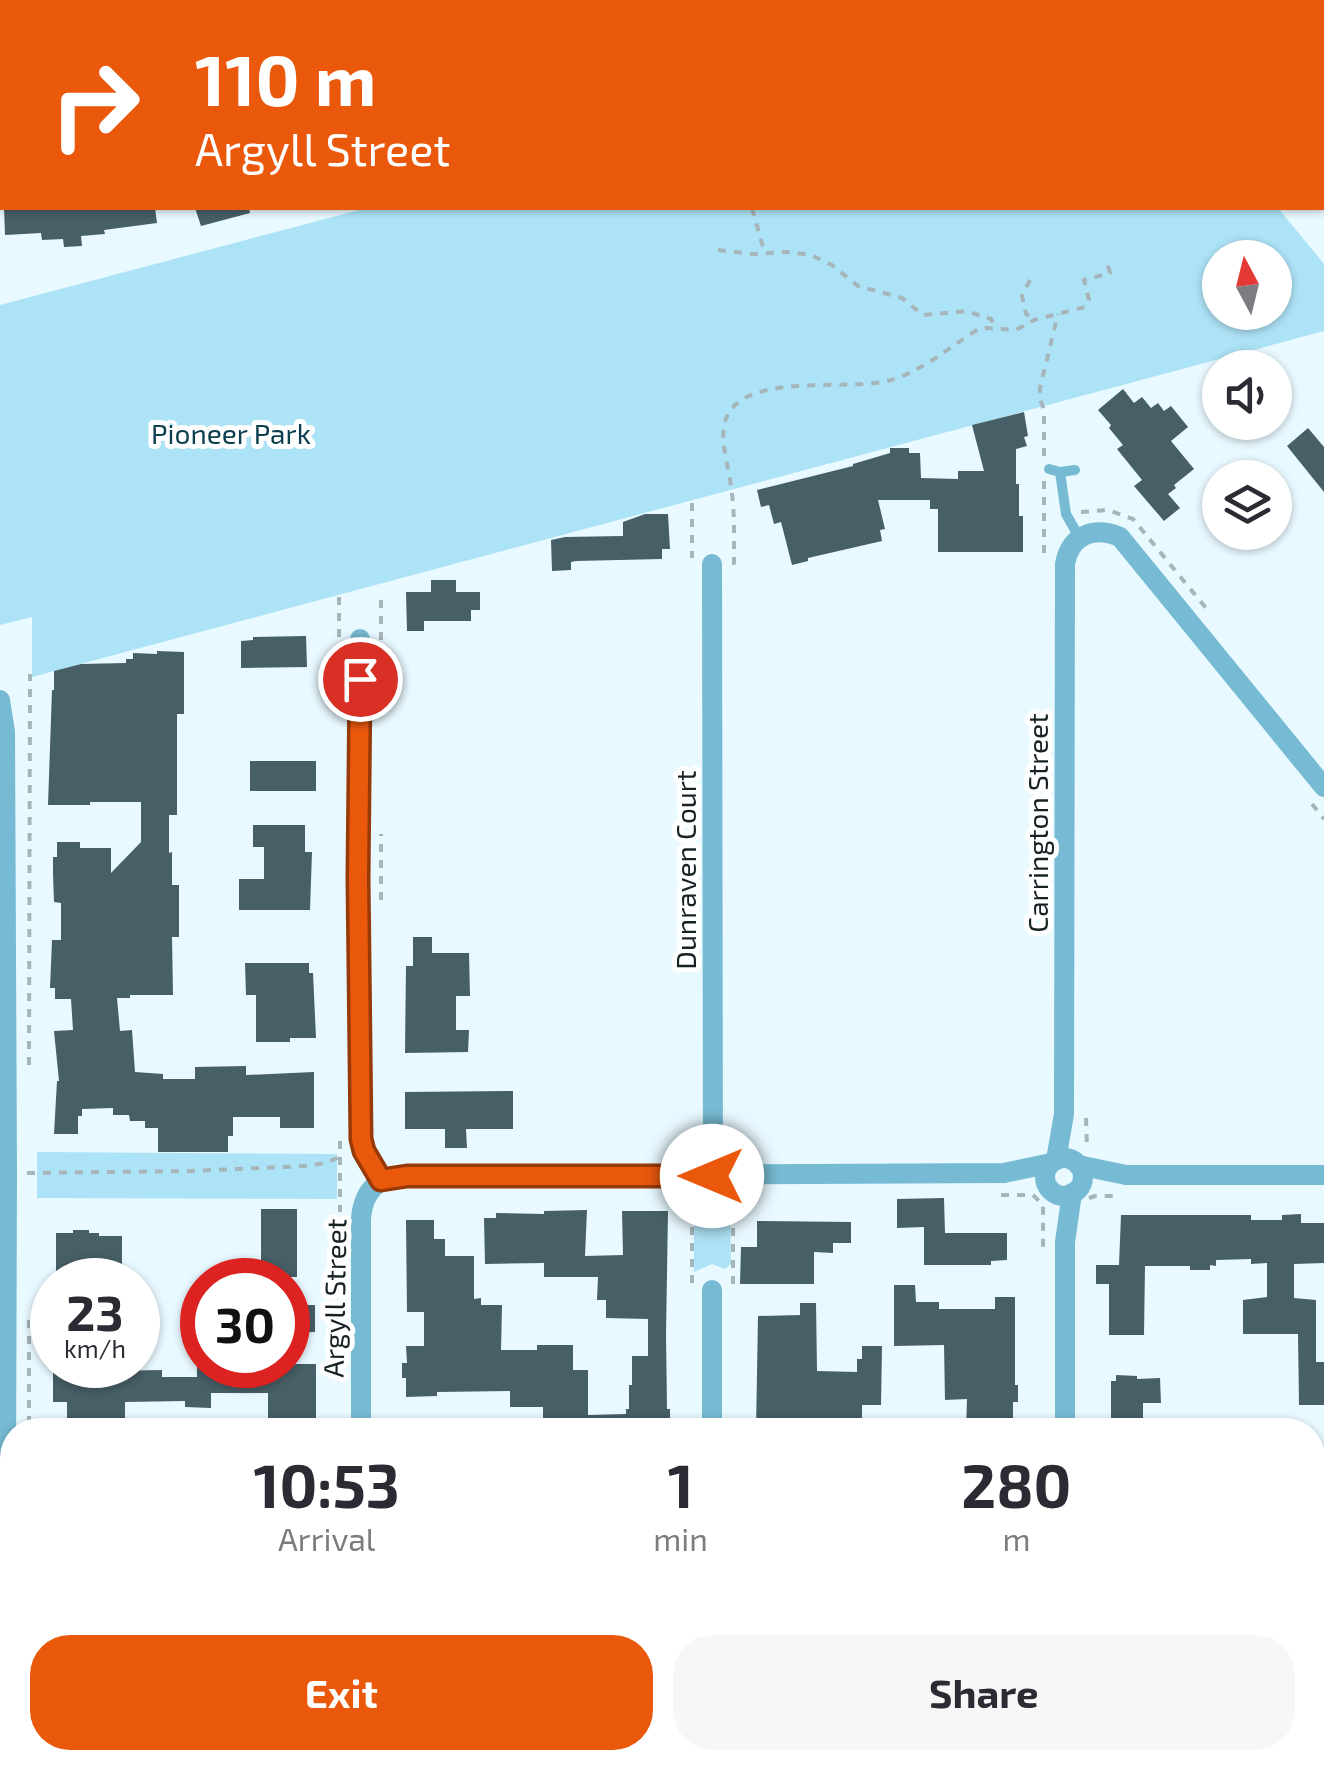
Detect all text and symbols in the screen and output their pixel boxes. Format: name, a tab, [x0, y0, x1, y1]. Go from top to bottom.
text: 110 m	[195, 36, 376, 120]
icon: right	[30, 40, 160, 170]
text: Argyll Street	[195, 121, 450, 175]
north arrow	[1202, 240, 1292, 330]
map controls	[1202, 240, 1292, 550]
button: sound	[1202, 350, 1292, 440]
park label: Pioneer Park	[151, 416, 311, 450]
button: layers	[1202, 460, 1292, 550]
pin	[318, 637, 403, 722]
icon: arrive	[333, 652, 388, 707]
street label: Carrington Street	[1020, 713, 1054, 933]
street label: Dunraven Court	[668, 770, 702, 970]
position arrow	[660, 1124, 764, 1228]
street label: Argyll Street	[316, 1218, 352, 1378]
speed limit sign: 30	[180, 1258, 310, 1388]
text: 23	[66, 1281, 124, 1341]
text: km/h	[64, 1333, 126, 1363]
text: 10:53	[253, 1448, 400, 1520]
text: 1	[668, 1448, 694, 1520]
text: 280	[961, 1448, 1071, 1520]
text: Arrival	[278, 1519, 375, 1557]
text: min	[653, 1519, 708, 1557]
text: m	[1002, 1519, 1030, 1557]
button: Exit	[30, 1635, 653, 1750]
button: Share	[673, 1635, 1295, 1750]

